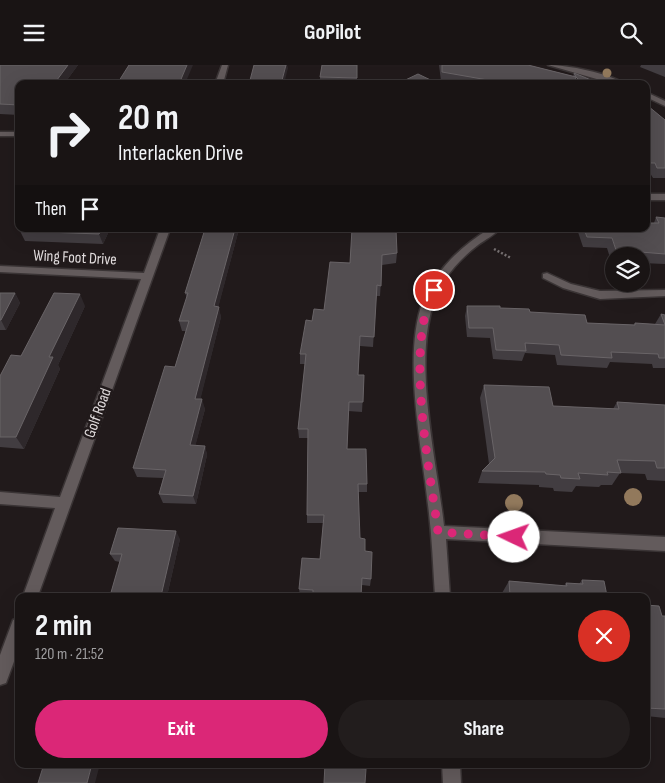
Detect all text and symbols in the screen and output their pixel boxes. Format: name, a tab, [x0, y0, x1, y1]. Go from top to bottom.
icon: menu	[20, 19, 48, 47]
text: GoPilot	[304, 19, 361, 46]
icon: search	[617, 19, 645, 47]
text: 20 m	[118, 97, 179, 140]
icon: right	[35, 100, 100, 165]
text: Interlacken Drive	[118, 140, 243, 167]
icon: arrive	[76, 195, 104, 223]
text: Then	[35, 198, 66, 221]
street label: Wing Foot Drive	[33, 246, 117, 270]
map controls	[605, 247, 650, 292]
button: layers	[605, 247, 650, 292]
pin	[413, 269, 455, 311]
icon: arrive	[420, 276, 448, 304]
street label: Golf Road	[80, 386, 116, 440]
position arrow	[487, 510, 539, 562]
text: 2 min	[35, 608, 92, 644]
button: close	[578, 610, 630, 662]
text: 120 m · 21:52	[35, 645, 104, 664]
button: Exit	[35, 700, 328, 758]
button: Share	[338, 700, 630, 758]

